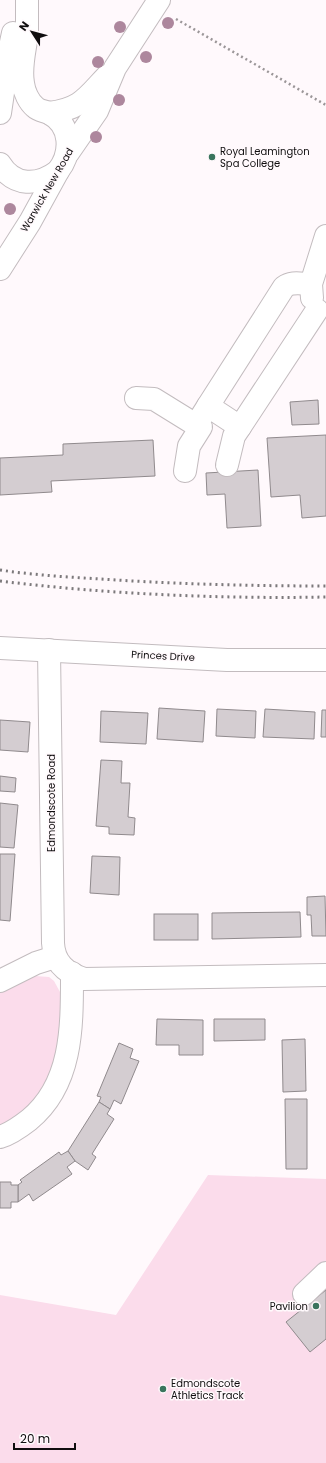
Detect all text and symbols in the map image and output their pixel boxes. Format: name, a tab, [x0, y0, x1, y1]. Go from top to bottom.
north arrow	[12, 12, 52, 52]
text: N	[15, 18, 33, 34]
place label: Royal Leamington Spa College	[220, 144, 310, 171]
street label: Warwick New Road	[17, 145, 77, 235]
marker: Royal Leamington Spa College	[207, 152, 217, 162]
street label: Princes Drive	[131, 647, 195, 665]
street label: Edmondscote Road	[44, 754, 59, 852]
place label: Pavilion	[270, 1299, 308, 1314]
marker: Pavilion	[311, 1301, 321, 1311]
place label: Edmondscote Athletics Track	[171, 1376, 244, 1403]
marker: Edmondscote Athletics Track	[158, 1384, 168, 1394]
scale bar	[14, 1425, 75, 1451]
text: 20 m	[20, 1430, 50, 1447]

